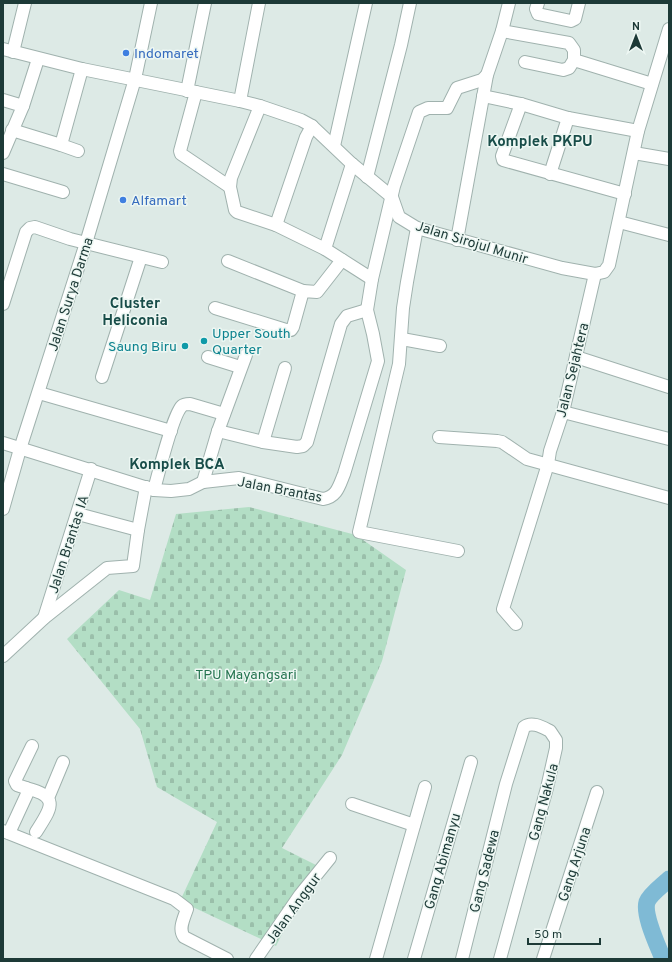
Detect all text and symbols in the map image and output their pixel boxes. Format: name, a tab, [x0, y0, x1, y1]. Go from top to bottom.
north arrow	[616, 16, 656, 56]
text: N	[632, 20, 640, 34]
place label: Indomaret	[134, 46, 199, 63]
marker: Indomaret	[121, 48, 131, 58]
district label: Komplek PKPU	[487, 133, 593, 152]
place label: Alfamart	[131, 193, 187, 210]
marker: Alfamart	[118, 195, 128, 205]
street label: Jalan Sirojul Munir	[413, 218, 530, 269]
street label: Jalan Surya Darma	[45, 235, 98, 353]
district label: Cluster Heliconia	[102, 295, 168, 331]
street label: Jalan Sejahtera	[553, 321, 593, 419]
place label: Upper South Quarter	[212, 326, 291, 359]
marker: Upper South Quarter	[199, 336, 209, 346]
place label: Saung Biru	[108, 339, 177, 356]
marker: Saung Biru	[180, 341, 190, 351]
district label: Komplek BCA	[129, 456, 225, 475]
street label: Jalan Brantas	[236, 474, 324, 507]
street label: Jalan Brantas IA	[45, 493, 93, 596]
park label: TPU Mayangsari	[195, 667, 297, 684]
street label: Gang Nakula	[526, 762, 563, 843]
street label: Gang Abimanyu	[422, 811, 465, 912]
street label: Gang Arjuna	[555, 825, 596, 904]
street label: Gang Sadewa	[467, 828, 504, 915]
street label: Jalan Anggur	[263, 870, 326, 948]
scale bar	[528, 920, 600, 946]
text: 50 m	[534, 927, 562, 943]

